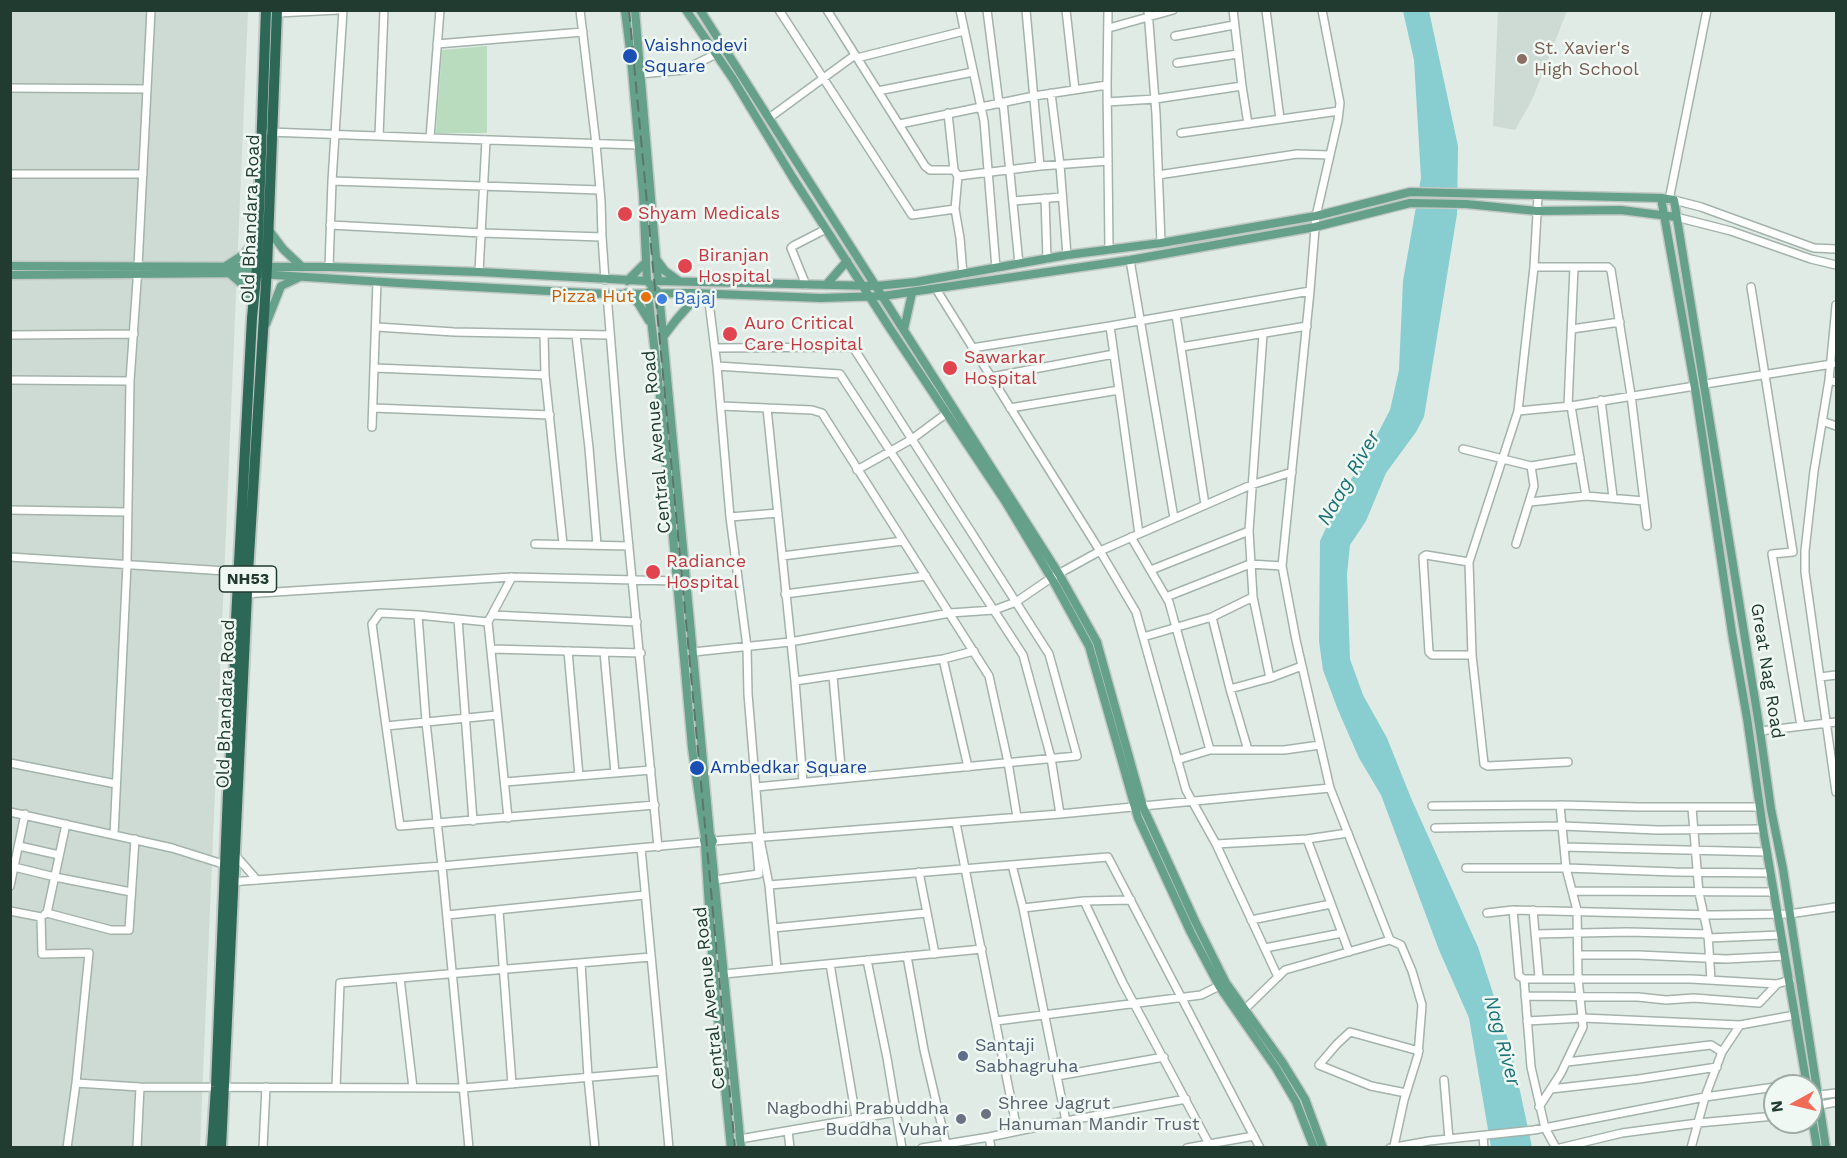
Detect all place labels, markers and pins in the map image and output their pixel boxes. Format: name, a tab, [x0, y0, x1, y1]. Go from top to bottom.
place label: Vaishnodevi Square	[644, 35, 748, 78]
place label: St. Xavier's High School	[1534, 38, 1639, 80]
marker: Vaishnodevi Square	[621, 47, 639, 65]
marker: St. Xavier's High School	[1515, 52, 1529, 66]
place label: Shyam Medicals	[638, 203, 780, 225]
marker: Shyam Medicals	[616, 205, 634, 223]
place label: Biranjan Hospital	[698, 245, 771, 288]
marker: Biranjan Hospital	[676, 257, 694, 275]
place label: Pizza Hut	[551, 286, 634, 308]
place label: Bajaj	[674, 288, 716, 310]
marker: Pizza Hut	[639, 290, 653, 304]
marker: Bajaj	[655, 292, 669, 306]
place label: Auro Critical Care Hospital	[744, 313, 863, 356]
marker: Auro Critical Care Hospital	[721, 325, 739, 343]
place label: Sawarkar Hospital	[964, 347, 1045, 389]
marker: Sawarkar Hospital	[941, 359, 959, 377]
place label: Radiance Hospital	[666, 551, 746, 594]
marker: Radiance Hospital	[644, 563, 662, 581]
place label: Ambedkar Square	[710, 757, 867, 779]
marker: Ambedkar Square	[688, 759, 706, 777]
place label: Santaji Sabhagruha	[975, 1035, 1079, 1078]
marker: Santaji Sabhagruha	[956, 1049, 970, 1063]
place label: Shree Jagrut Hanuman Mandir Trust	[998, 1093, 1199, 1136]
place label: Nagbodhi Prabuddha Buddha Vuhar	[766, 1098, 949, 1140]
marker: Shree Jagrut Hanuman Mandir Trust	[979, 1107, 993, 1121]
marker: Nagbodhi Prabuddha Buddha Vuhar	[954, 1112, 968, 1126]

